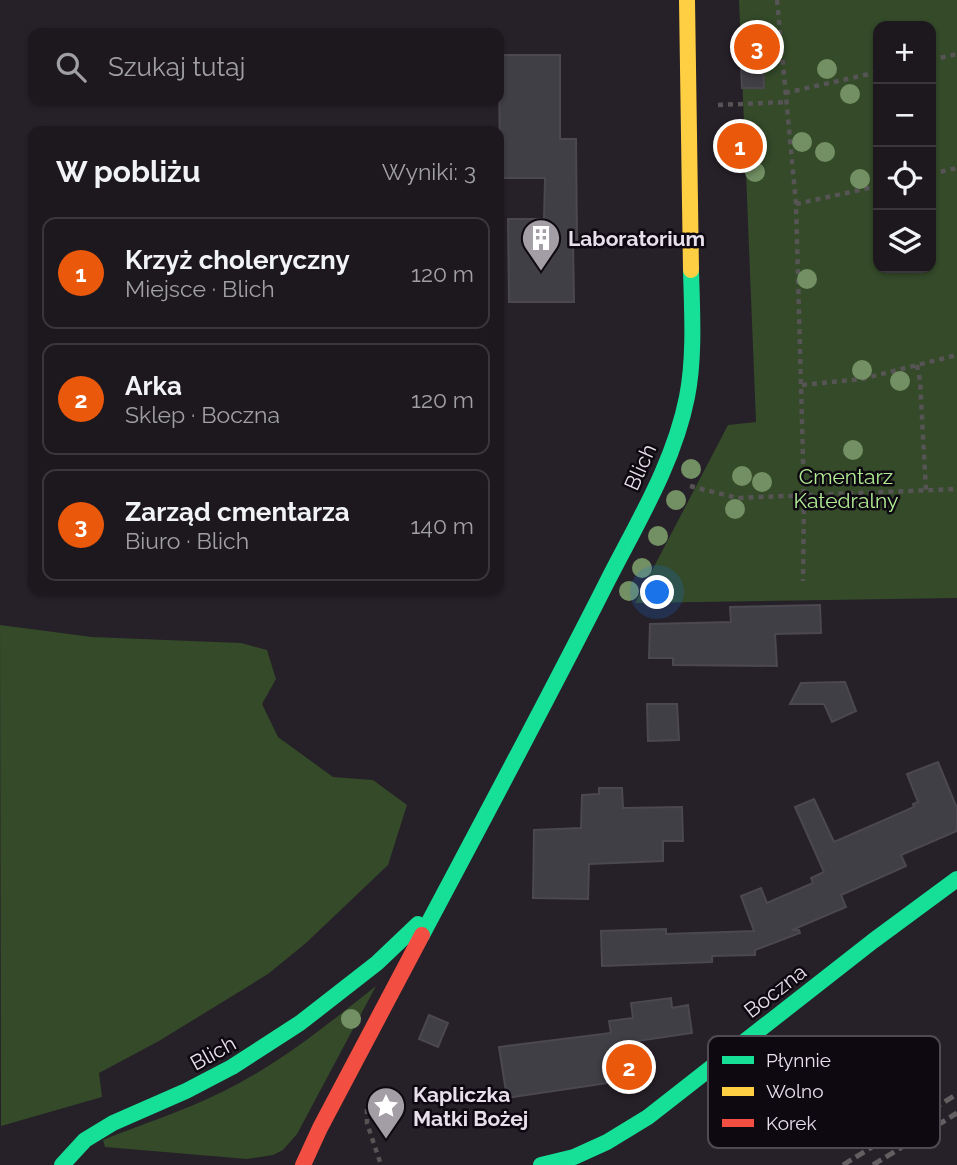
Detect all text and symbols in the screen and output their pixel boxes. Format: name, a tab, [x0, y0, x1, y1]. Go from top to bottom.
pin: 3	[734, 21, 780, 73]
map controls	[873, 21, 936, 273]
button: +	[873, 21, 936, 84]
search box	[28, 28, 504, 105]
icon: search	[52, 48, 90, 86]
text: Szukaj tutaj	[108, 52, 245, 82]
button: −	[873, 84, 936, 147]
pin: 1	[717, 120, 763, 172]
button: locate	[873, 147, 936, 210]
text: W pobliżu	[56, 154, 200, 189]
text: Wyniki: 3	[382, 158, 476, 185]
button: layers	[873, 210, 936, 273]
building icon: Laboratorium	[520, 217, 562, 272]
place label: Laboratorium	[568, 226, 705, 251]
text: Krzyż choleryczny	[125, 245, 350, 275]
text: 1	[75, 260, 87, 287]
text: 120 m	[411, 260, 474, 287]
text: Miejsce · Blich	[125, 275, 275, 302]
text: Arka	[125, 371, 182, 401]
text: 2	[75, 386, 87, 413]
text: 120 m	[411, 386, 474, 413]
text: Sklep · Boczna	[125, 401, 280, 428]
street label: Blich	[619, 440, 661, 494]
park label: Cmentarz Katedralny	[794, 464, 899, 513]
text: Zarząd cmentarza	[125, 497, 350, 527]
text: 3	[75, 512, 87, 539]
text: 140 m	[411, 512, 474, 539]
text: Biuro · Blich	[125, 527, 249, 554]
your location	[640, 575, 674, 609]
street label: Boczna	[739, 959, 811, 1023]
street label: Blich	[186, 1030, 240, 1076]
legend	[708, 1036, 940, 1148]
pin: 2	[606, 1041, 652, 1093]
text: Płynnie	[766, 1049, 831, 1071]
text: Wolno	[766, 1080, 823, 1102]
place label: Kapliczka Matki Bożej	[413, 1082, 528, 1131]
place icon: Kapliczka Matki Bożej	[365, 1085, 407, 1140]
text: Korek	[766, 1112, 817, 1134]

